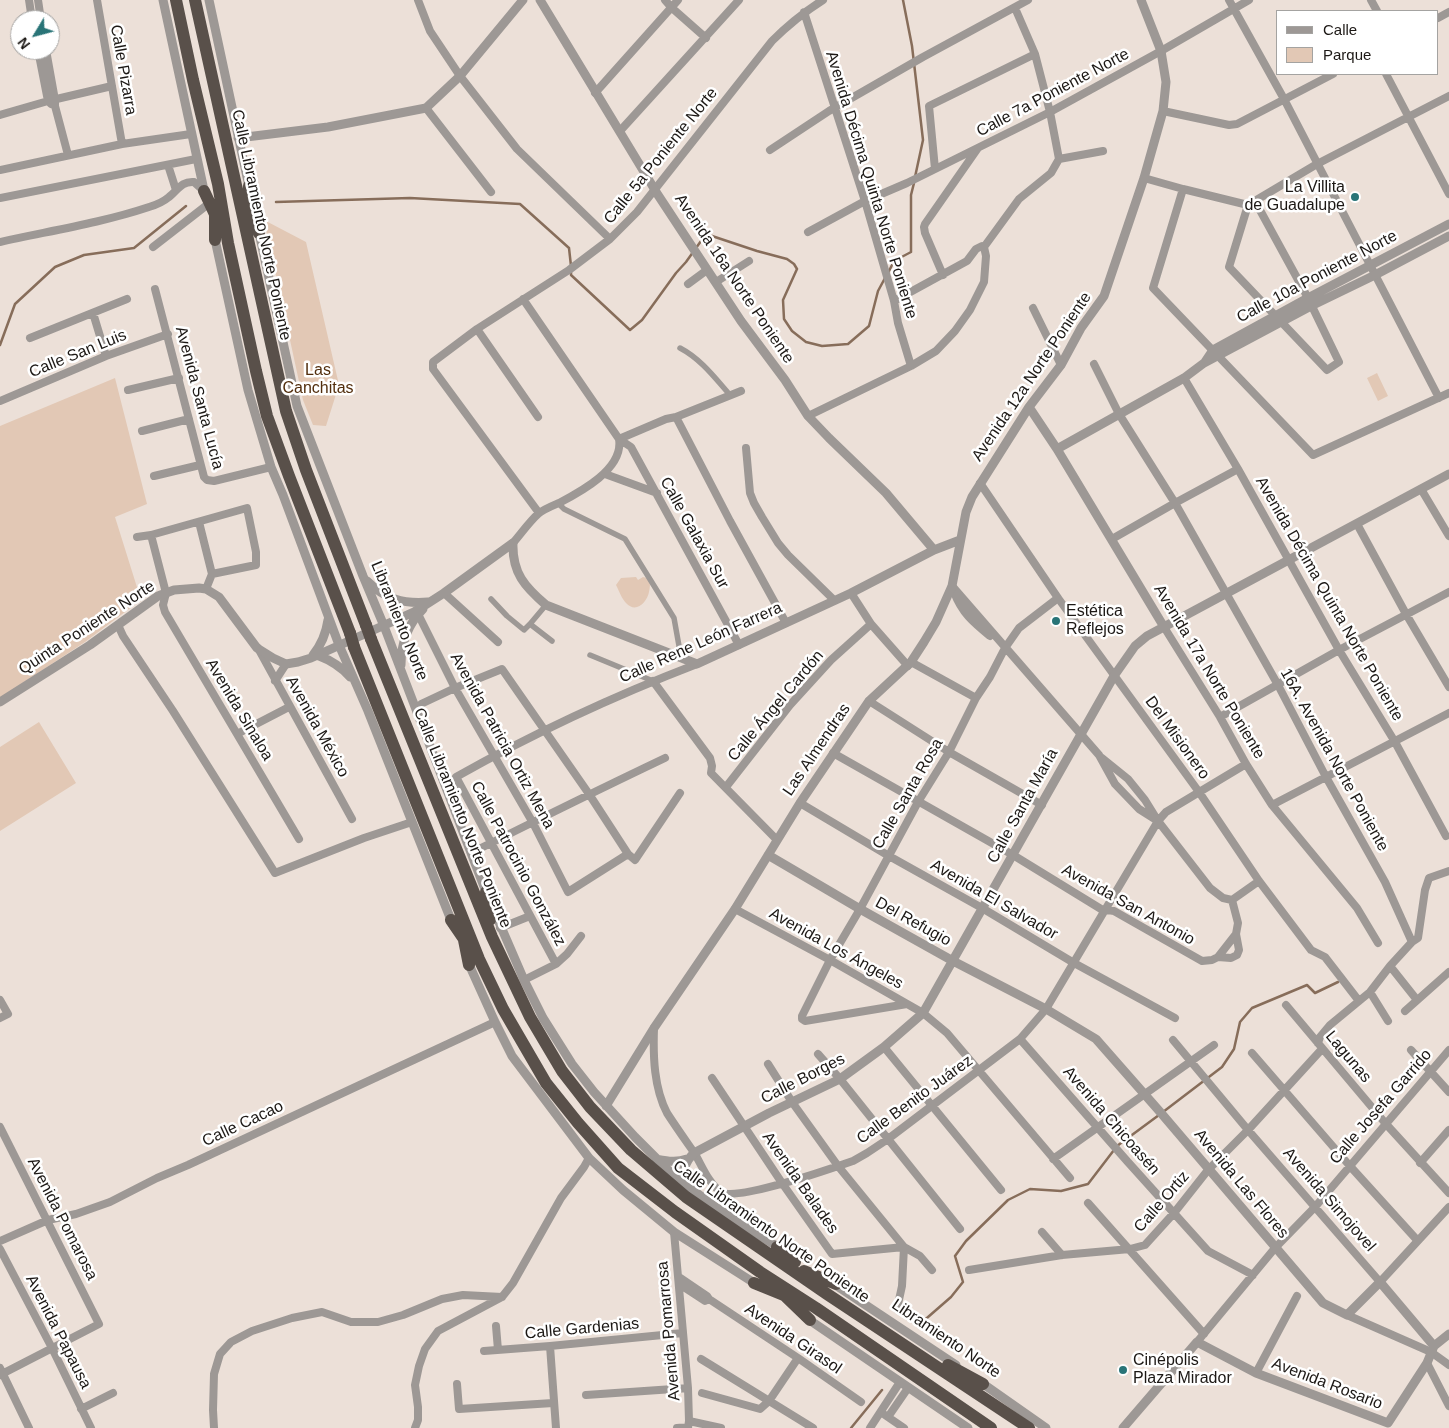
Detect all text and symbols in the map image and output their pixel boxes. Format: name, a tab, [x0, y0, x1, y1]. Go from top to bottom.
north arrow	[10, 10, 60, 60]
legend	[1276, 10, 1439, 75]
text: Calle	[1323, 21, 1357, 38]
street label: Calle Pizarra	[106, 23, 140, 117]
text: N	[14, 35, 33, 52]
street label: Calle 7a Poniente Norte	[973, 45, 1133, 141]
text: Parque	[1323, 46, 1371, 63]
street label: Avenida Décima Quinta Norte Poniente	[821, 49, 921, 321]
street label: Calle 5a Poniente Norte	[600, 84, 722, 228]
street label: Calle Libramiento Norte Poniente	[227, 108, 295, 342]
place label: La Villita de Guadalupe	[1244, 178, 1345, 216]
street label: Avenida 16a Norte Poniente	[670, 191, 798, 367]
marker: La Villita de Guadalupe	[1349, 191, 1361, 203]
street label: Calle 10a Poniente Norte	[1234, 227, 1400, 327]
street label: Avenida 12a Norte Poniente	[968, 289, 1096, 465]
street label: Avenida Santa Lucía	[171, 324, 227, 472]
street label: Calle San Luis	[27, 326, 129, 382]
park label: Las Canchitas	[282, 361, 354, 399]
street label: Avenida Décima Quinta Norte Poniente	[1251, 473, 1407, 725]
street label: Calle Galaxia Sur	[655, 474, 733, 592]
street label: Libramiento Norte	[366, 558, 432, 684]
street label: Quinta Poniente Norte	[15, 577, 159, 679]
street label: Avenida 17a Norte Poniente	[1149, 581, 1269, 763]
street label: Calle Rene León Farrera	[617, 598, 785, 688]
place label: Estética Reflejos	[1066, 602, 1124, 640]
marker: Estética Reflejos	[1050, 615, 1062, 627]
street label: Calle Ángel Cardón	[724, 647, 828, 765]
street label: Avenida Patricia Ortiz Mena	[446, 650, 558, 832]
street label: Avenida Sinaloa	[201, 656, 277, 764]
street label: 16A. Avenida Norte Poniente	[1276, 665, 1392, 855]
street label: Avenida México	[281, 673, 353, 781]
street label: Del Misionero	[1140, 693, 1214, 783]
street label: Las Almendras	[779, 700, 855, 800]
street label: Calle Libramiento Norte Poniente	[409, 705, 515, 931]
street label: Calle Santa Rosa	[869, 735, 947, 853]
street label: Calle Santa María	[984, 745, 1062, 867]
street label: Calle Patrocinio González	[466, 778, 570, 950]
street label: Avenida El Salvador	[927, 856, 1061, 944]
street label: Avenida San Antonio	[1058, 860, 1198, 950]
street label: Del Refugio	[872, 893, 954, 951]
street label: Avenida Los Ángeles	[766, 904, 906, 994]
street label: Lagunas	[1321, 1027, 1375, 1087]
street label: Calle Josefa Garrido	[1326, 1046, 1436, 1168]
street label: Calle Borges	[758, 1050, 848, 1108]
street label: Calle Benito Juárez	[853, 1051, 977, 1149]
street label: Avenida Chicoasén	[1059, 1063, 1163, 1179]
street label: Calle Cacao	[199, 1097, 287, 1151]
street label: Avenida Las Flores	[1190, 1125, 1292, 1243]
street label: Avenida Balades	[758, 1128, 842, 1238]
street label: Avenida Simojovel	[1279, 1144, 1379, 1256]
street label: Avenida Pomarosa	[23, 1155, 101, 1283]
street label: Calle Libramiento Norte Poniente	[669, 1157, 873, 1307]
street label: Calle Ortiz	[1130, 1168, 1194, 1236]
street label: Avenida Pomarrosa	[653, 1260, 685, 1402]
street label: Avenida Papausa	[21, 1272, 95, 1392]
street label: Libramiento Norte	[888, 1295, 1004, 1383]
street label: Avenida Girasol	[741, 1300, 845, 1378]
street label: Calle Gardenias	[524, 1314, 640, 1344]
place label: Cinépolis Plaza Mirador	[1133, 1351, 1232, 1389]
street label: Avenida Rosario	[1269, 1354, 1385, 1414]
marker: Cinépolis Plaza Mirador	[1117, 1364, 1129, 1376]

